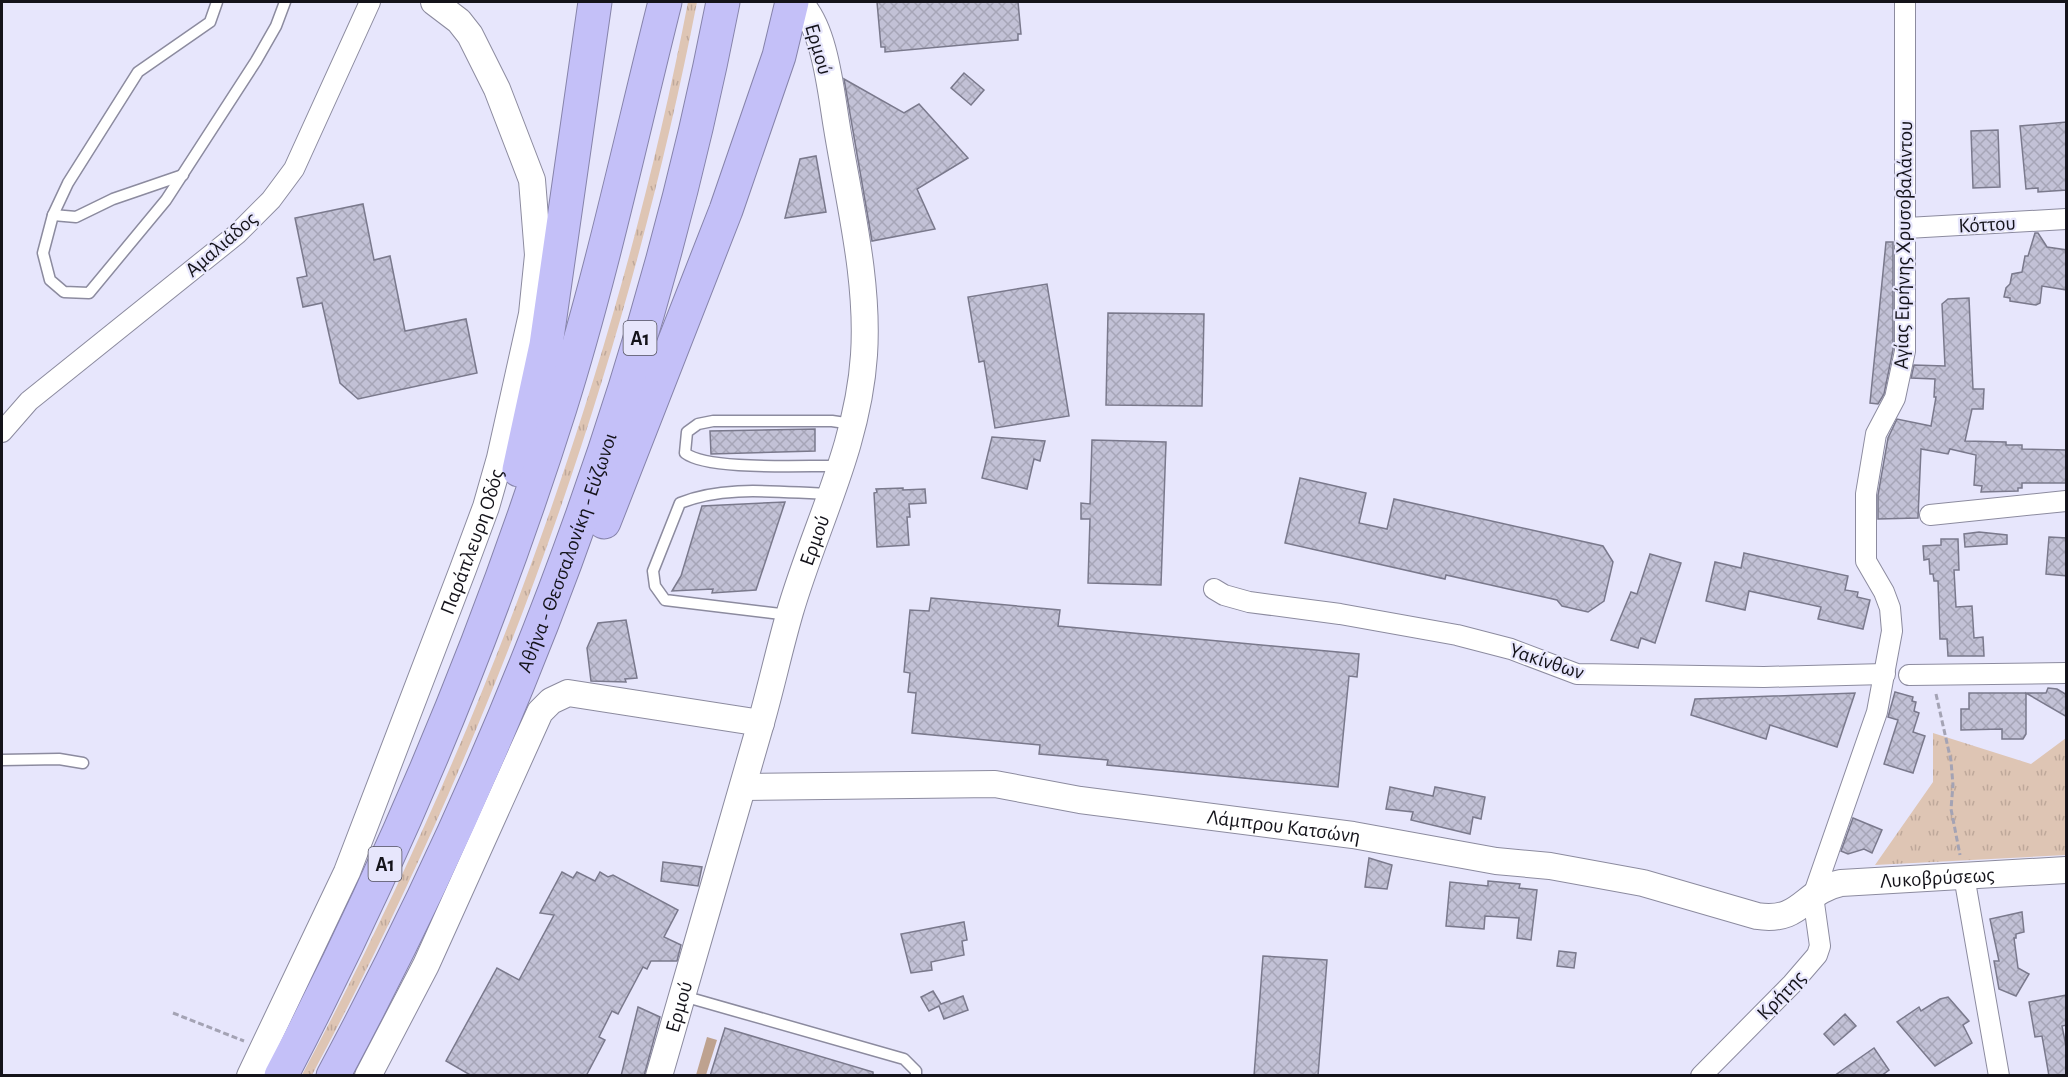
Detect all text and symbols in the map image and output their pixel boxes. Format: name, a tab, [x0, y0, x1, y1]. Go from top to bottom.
street label: Ερμού	[801, 21, 836, 77]
street label: Αγίας Ειρήνης Χρυσοβαλάντου	[1891, 121, 1916, 369]
street label: Αμαλιάδος	[181, 208, 261, 281]
street label: Κόττου	[1958, 213, 2016, 236]
road number: Α1	[624, 321, 656, 355]
street label: Αθήνα - Θεσσαλονίκη - Εύζωνοι	[514, 430, 621, 676]
street label: Παράπλευρη Οδός	[437, 467, 507, 617]
street label: Ερμού	[796, 512, 834, 568]
street label: Υακίνθων	[1507, 640, 1587, 683]
street label: Λάμπρου Κατσώνη	[1206, 806, 1362, 847]
road number: Α1	[368, 847, 402, 881]
street label: Λυκοβρύσεως	[1879, 864, 1995, 892]
street label: Κρήτης	[1753, 967, 1810, 1024]
street label: Ερμού	[662, 979, 697, 1035]

